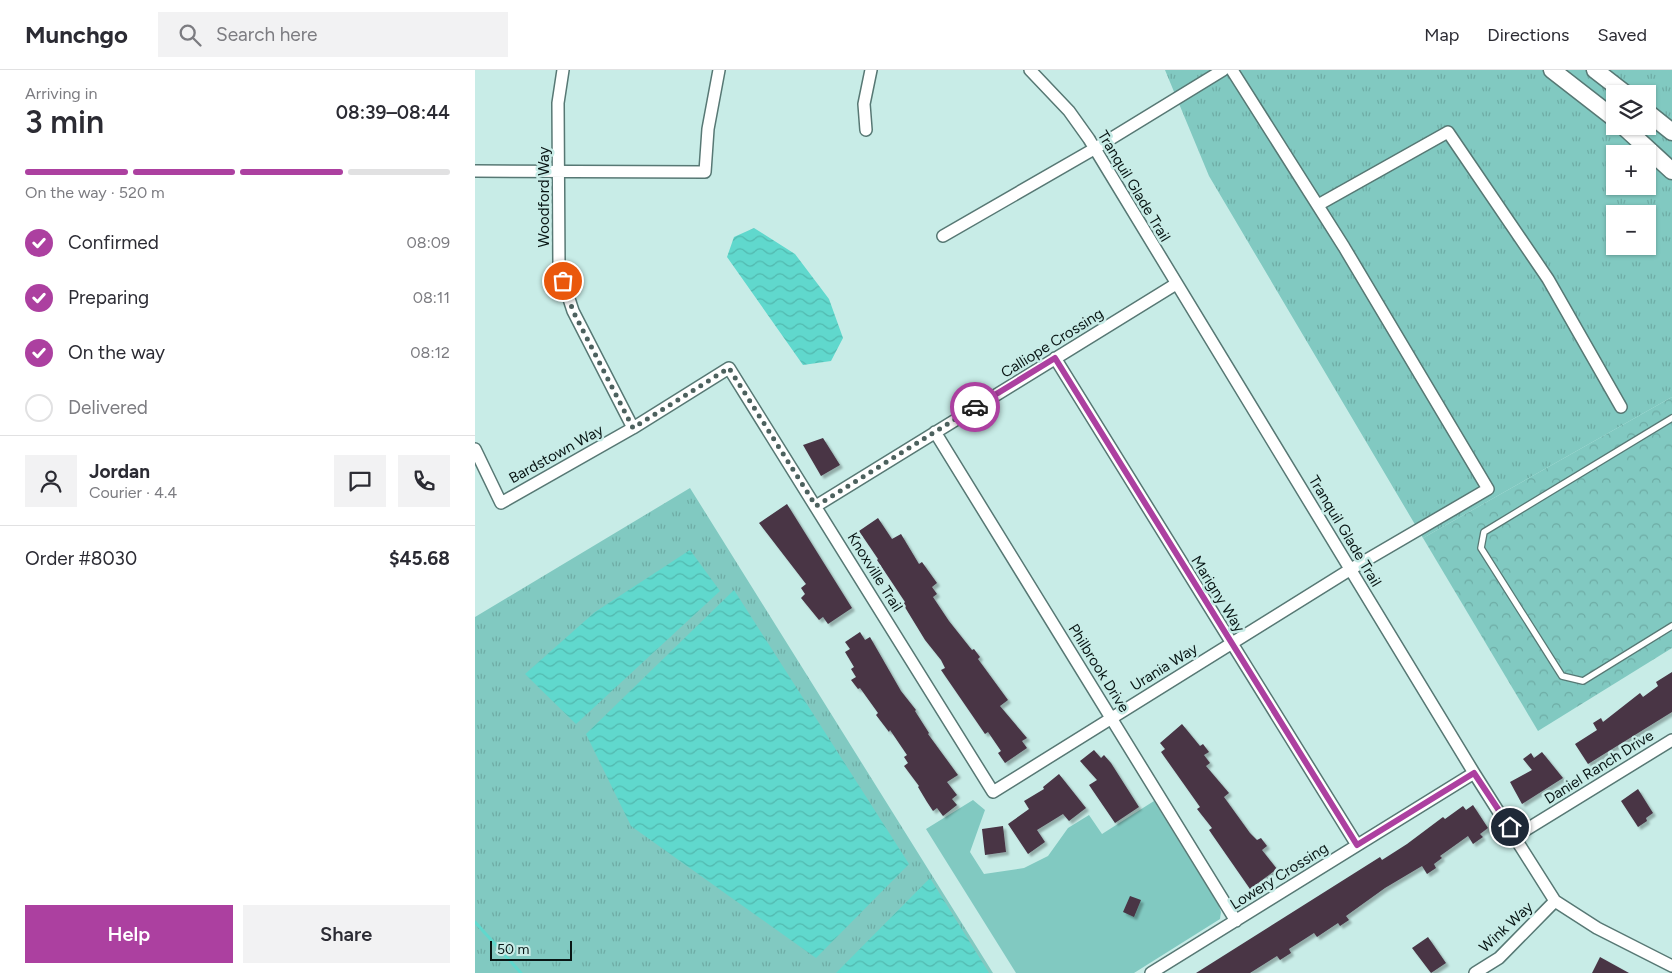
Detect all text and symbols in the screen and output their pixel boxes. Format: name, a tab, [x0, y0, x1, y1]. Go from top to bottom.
search box	[158, 12, 508, 57]
text: Munchgo	[25, 20, 128, 49]
icon: search	[176, 21, 204, 49]
text: Search here	[216, 23, 317, 46]
text: Map	[1424, 24, 1459, 46]
text: Directions	[1487, 24, 1569, 46]
text: Saved	[1597, 24, 1647, 46]
text: Arriving in	[25, 84, 97, 103]
map controls	[1606, 85, 1656, 255]
button: layers	[1606, 85, 1656, 135]
text: 08:39–08:44	[336, 101, 450, 124]
text: 3 min	[25, 103, 104, 141]
street label: Tranquil Glade Trail	[1094, 127, 1174, 245]
button: +	[1606, 145, 1656, 195]
street label: Woodford Way	[535, 146, 553, 247]
text: On the way · 520 m	[25, 183, 165, 202]
button: −	[1606, 205, 1656, 255]
icon: check	[25, 229, 53, 257]
text: Confirmed	[68, 231, 159, 254]
text: 08:09	[407, 233, 450, 252]
pin	[542, 260, 584, 302]
icon: bag	[549, 267, 577, 295]
icon: check	[25, 284, 53, 312]
text: Preparing	[68, 286, 149, 309]
text: 08:11	[413, 288, 450, 307]
street label: Calliope Crossing	[998, 304, 1106, 382]
icon: check	[25, 339, 53, 367]
text: On the way	[68, 341, 165, 364]
text: 08:12	[410, 343, 450, 362]
courier	[950, 382, 1000, 432]
icon: car	[961, 393, 989, 421]
text: Delivered	[68, 396, 148, 419]
street label: Bardstown Way	[506, 421, 606, 487]
button: person	[25, 455, 77, 507]
button: chat	[334, 455, 386, 507]
button: phone	[398, 455, 450, 507]
text: Jordan	[89, 460, 150, 483]
street label: Tranquil Glade Trail	[1305, 472, 1385, 590]
text: Courier · 4.4	[89, 483, 177, 502]
street label: Knoxville Trail	[843, 529, 907, 615]
text: Order #8030	[25, 547, 137, 570]
text: $45.68	[389, 547, 450, 570]
street label: Marigny Way	[1187, 552, 1249, 636]
street label: Philbrook Drive	[1065, 621, 1133, 715]
street label: Urania Way	[1127, 639, 1201, 695]
street label: Daniel Ranch Drive	[1541, 726, 1657, 808]
pin	[1489, 806, 1531, 848]
icon: home	[1496, 813, 1524, 841]
street label: Lowery Crossing	[1227, 839, 1331, 913]
street label: Wink Way	[1476, 898, 1537, 956]
button: Help	[25, 905, 233, 963]
button: Share	[243, 905, 450, 963]
scale bar	[490, 938, 573, 961]
text: 50 m	[497, 941, 529, 958]

